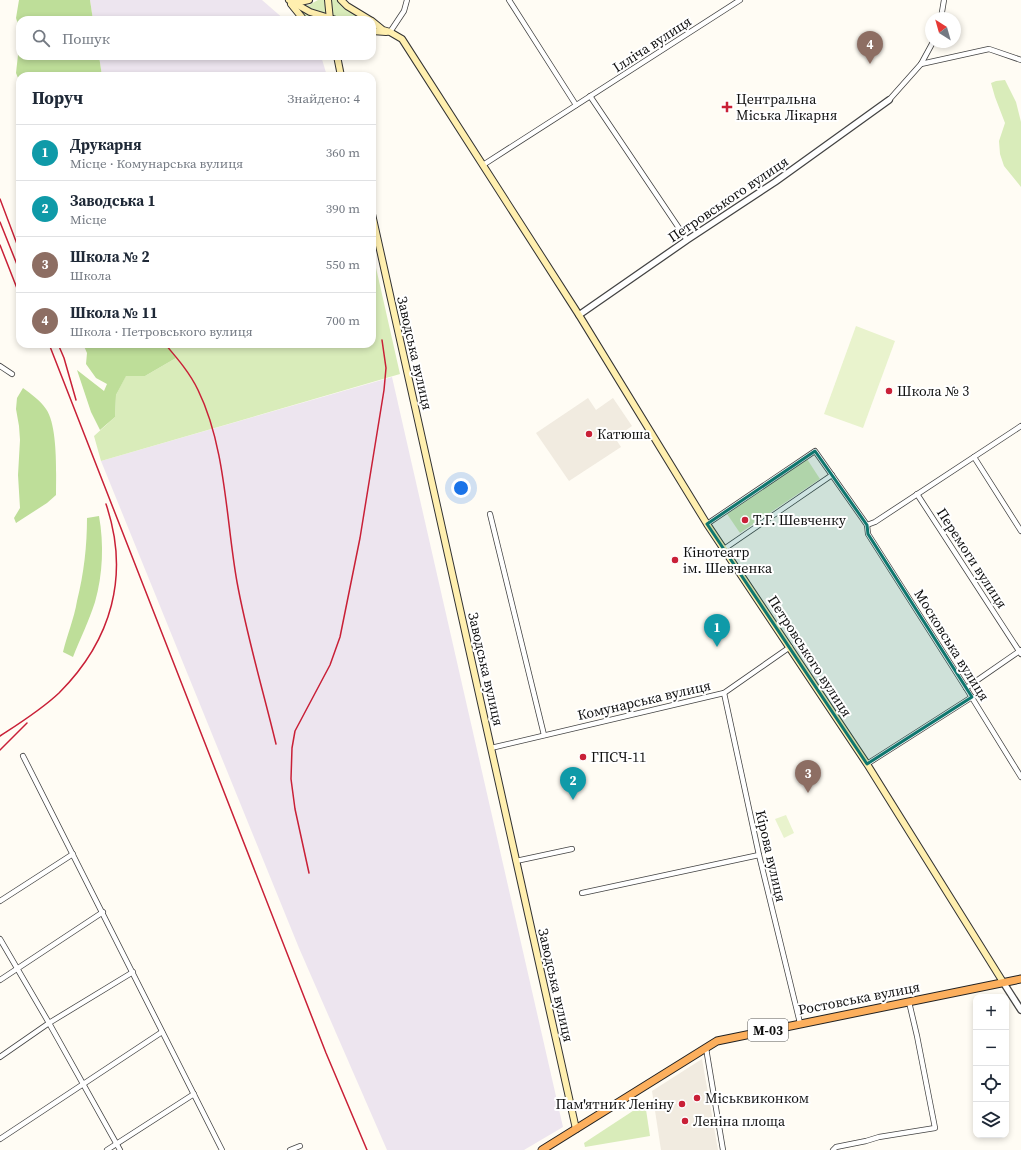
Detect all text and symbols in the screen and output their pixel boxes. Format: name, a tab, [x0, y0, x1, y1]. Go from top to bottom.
street label: Ілліча вулиця	[609, 11, 695, 77]
north arrow	[925, 12, 961, 48]
search box	[16, 16, 376, 60]
icon: search	[30, 27, 52, 49]
text: Пошук	[62, 28, 110, 49]
pin: 4	[857, 31, 883, 64]
text: Поруч	[32, 86, 83, 110]
place label: Центральна Міська Лікарня	[736, 89, 837, 125]
text: Знайдено: 4	[287, 90, 360, 107]
marker: Центральна Міська Лікарня	[721, 101, 733, 113]
text: Друкарня	[70, 134, 142, 155]
text: 1	[41, 144, 49, 161]
text: 360 m	[326, 144, 360, 161]
street label: Петровського вулиця	[664, 151, 792, 247]
text: Місце · Комунарська вулиця	[70, 155, 243, 172]
text: Заводська 1	[70, 190, 156, 211]
text: 2	[41, 200, 49, 217]
text: 390 m	[326, 200, 360, 217]
text: Місце	[70, 211, 107, 228]
text: Школа № 2	[70, 246, 150, 267]
text: 3	[41, 256, 49, 273]
text: 550 m	[326, 256, 360, 273]
text: Школа	[70, 267, 111, 284]
street label: Заводська вулиця	[392, 294, 438, 412]
text: Школа № 11	[70, 302, 158, 323]
text: 4	[41, 312, 49, 329]
text: 700 m	[326, 312, 360, 329]
text: Школа · Петровського вулиця	[70, 323, 253, 340]
place label: Школа № 3	[897, 381, 969, 401]
marker: Школа № 3	[884, 386, 894, 396]
place label: Катюша	[597, 424, 652, 444]
marker: Катюша	[584, 429, 594, 439]
your location	[451, 478, 471, 498]
street label: Перемоги вулиця	[932, 504, 1012, 612]
place label: Т.Г. Шевченку	[753, 510, 847, 530]
marker: Т.Г. Шевченку	[740, 515, 750, 525]
place label: Кінотеатр ім. Шевченка	[683, 542, 773, 578]
marker: Кінотеатр ім. Шевченка	[670, 555, 680, 565]
street label: Московська вулиця	[910, 585, 994, 705]
street label: Петровського вулиця	[763, 591, 857, 721]
street label: Заводська вулиця	[463, 610, 509, 728]
pin: 1	[704, 614, 730, 647]
street label: Комунарська вулиця	[575, 675, 713, 725]
place label: ГПСЧ-11	[591, 747, 646, 767]
marker: ГПСЧ-11	[578, 752, 588, 762]
pin: 3	[795, 760, 821, 793]
pin: 2	[560, 767, 586, 800]
street label: Кірова вулиця	[751, 808, 791, 904]
street label: Заводська вулиця	[533, 926, 579, 1044]
street label: Ростовська вулиця	[796, 976, 922, 1020]
map controls	[973, 994, 1009, 1138]
button: +	[973, 994, 1009, 1030]
road number: М-03	[748, 1019, 788, 1041]
button: −	[973, 1030, 1009, 1066]
button: locate	[973, 1066, 1009, 1102]
place label: Міськвиконком	[705, 1088, 809, 1108]
marker: Міськвиконком	[692, 1093, 702, 1103]
place label: Пам'ятник Леніну	[556, 1094, 675, 1114]
marker: Пам'ятник Леніну	[677, 1099, 687, 1109]
button: layers	[973, 1102, 1009, 1138]
place label: Леніна площа	[693, 1111, 786, 1131]
marker: Леніна площа	[680, 1116, 690, 1126]

